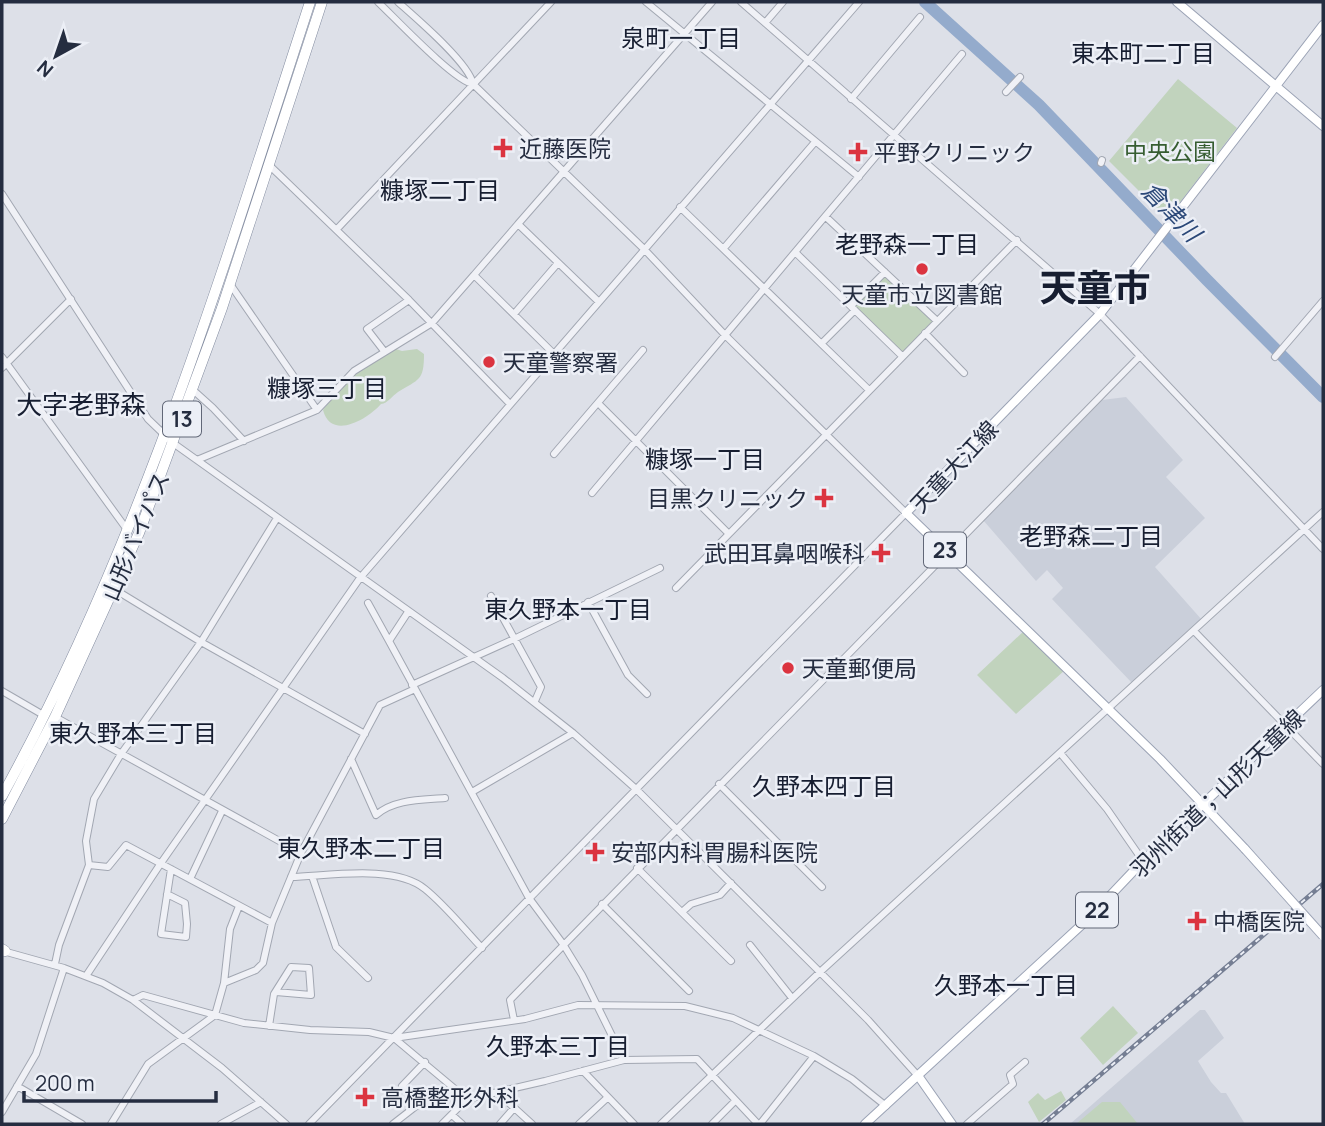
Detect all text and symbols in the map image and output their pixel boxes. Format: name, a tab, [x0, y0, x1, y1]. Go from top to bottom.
north arrow	[21, 21, 91, 91]
district label: 泉町一丁目	[621, 21, 741, 54]
district label: 東本町二丁目	[1071, 36, 1215, 69]
text: N	[31, 55, 59, 83]
place label: 近藤医院	[519, 132, 611, 164]
park label: 中央公園	[1124, 135, 1216, 167]
place label: 平野クリニック	[874, 136, 1035, 168]
marker: 近藤医院	[493, 138, 513, 158]
marker: 平野クリニック	[848, 142, 868, 162]
district label: 糠塚二丁目	[380, 173, 500, 206]
water label: 倉津川	[1135, 174, 1211, 251]
district label: 老野森一丁目	[835, 227, 979, 260]
marker: 天童市立図書館	[914, 261, 930, 277]
district label: 天童市	[1040, 262, 1151, 312]
place label: 天童市立図書館	[842, 278, 1003, 310]
place label: 天童警察署	[503, 346, 618, 378]
marker: 天童警察署	[481, 354, 497, 370]
district label: 糠塚三丁目	[267, 371, 387, 404]
district label: 大字老野森	[16, 386, 146, 422]
road number: 13	[163, 402, 201, 436]
street label: 天童大江線	[903, 413, 1005, 519]
district label: 糠塚一丁目	[645, 442, 765, 475]
street label: 山形バイパス	[93, 466, 177, 606]
place label: 目黒クリニック	[647, 482, 808, 514]
marker: 目黒クリニック	[814, 488, 834, 508]
district label: 老野森二丁目	[1019, 519, 1163, 552]
road number: 23	[924, 532, 966, 568]
place label: 武田耳鼻咽喉科	[704, 537, 865, 569]
marker: 武田耳鼻咽喉科	[871, 543, 891, 563]
district label: 東久野本一丁目	[484, 592, 652, 625]
place label: 天童郵便局	[802, 652, 917, 684]
marker: 天童郵便局	[780, 660, 796, 676]
street label: 羽州街道；山形天童線	[1123, 702, 1311, 884]
district label: 東久野本三丁目	[49, 716, 217, 749]
district label: 久野本四丁目	[752, 769, 896, 802]
district label: 東久野本二丁目	[277, 831, 445, 864]
place label: 安部内科胃腸科医院	[611, 836, 818, 868]
marker: 安部内科胃腸科医院	[585, 842, 605, 862]
road number: 22	[1076, 892, 1118, 928]
place label: 中橋医院	[1213, 905, 1305, 937]
marker: 中橋医院	[1187, 911, 1207, 931]
district label: 久野本一丁目	[934, 968, 1078, 1001]
district label: 久野本三丁目	[486, 1029, 630, 1062]
scale bar	[24, 1060, 217, 1104]
text: 200 m	[35, 1069, 95, 1097]
place label: 高橋整形外科	[381, 1081, 519, 1113]
marker: 高橋整形外科	[355, 1087, 375, 1107]

